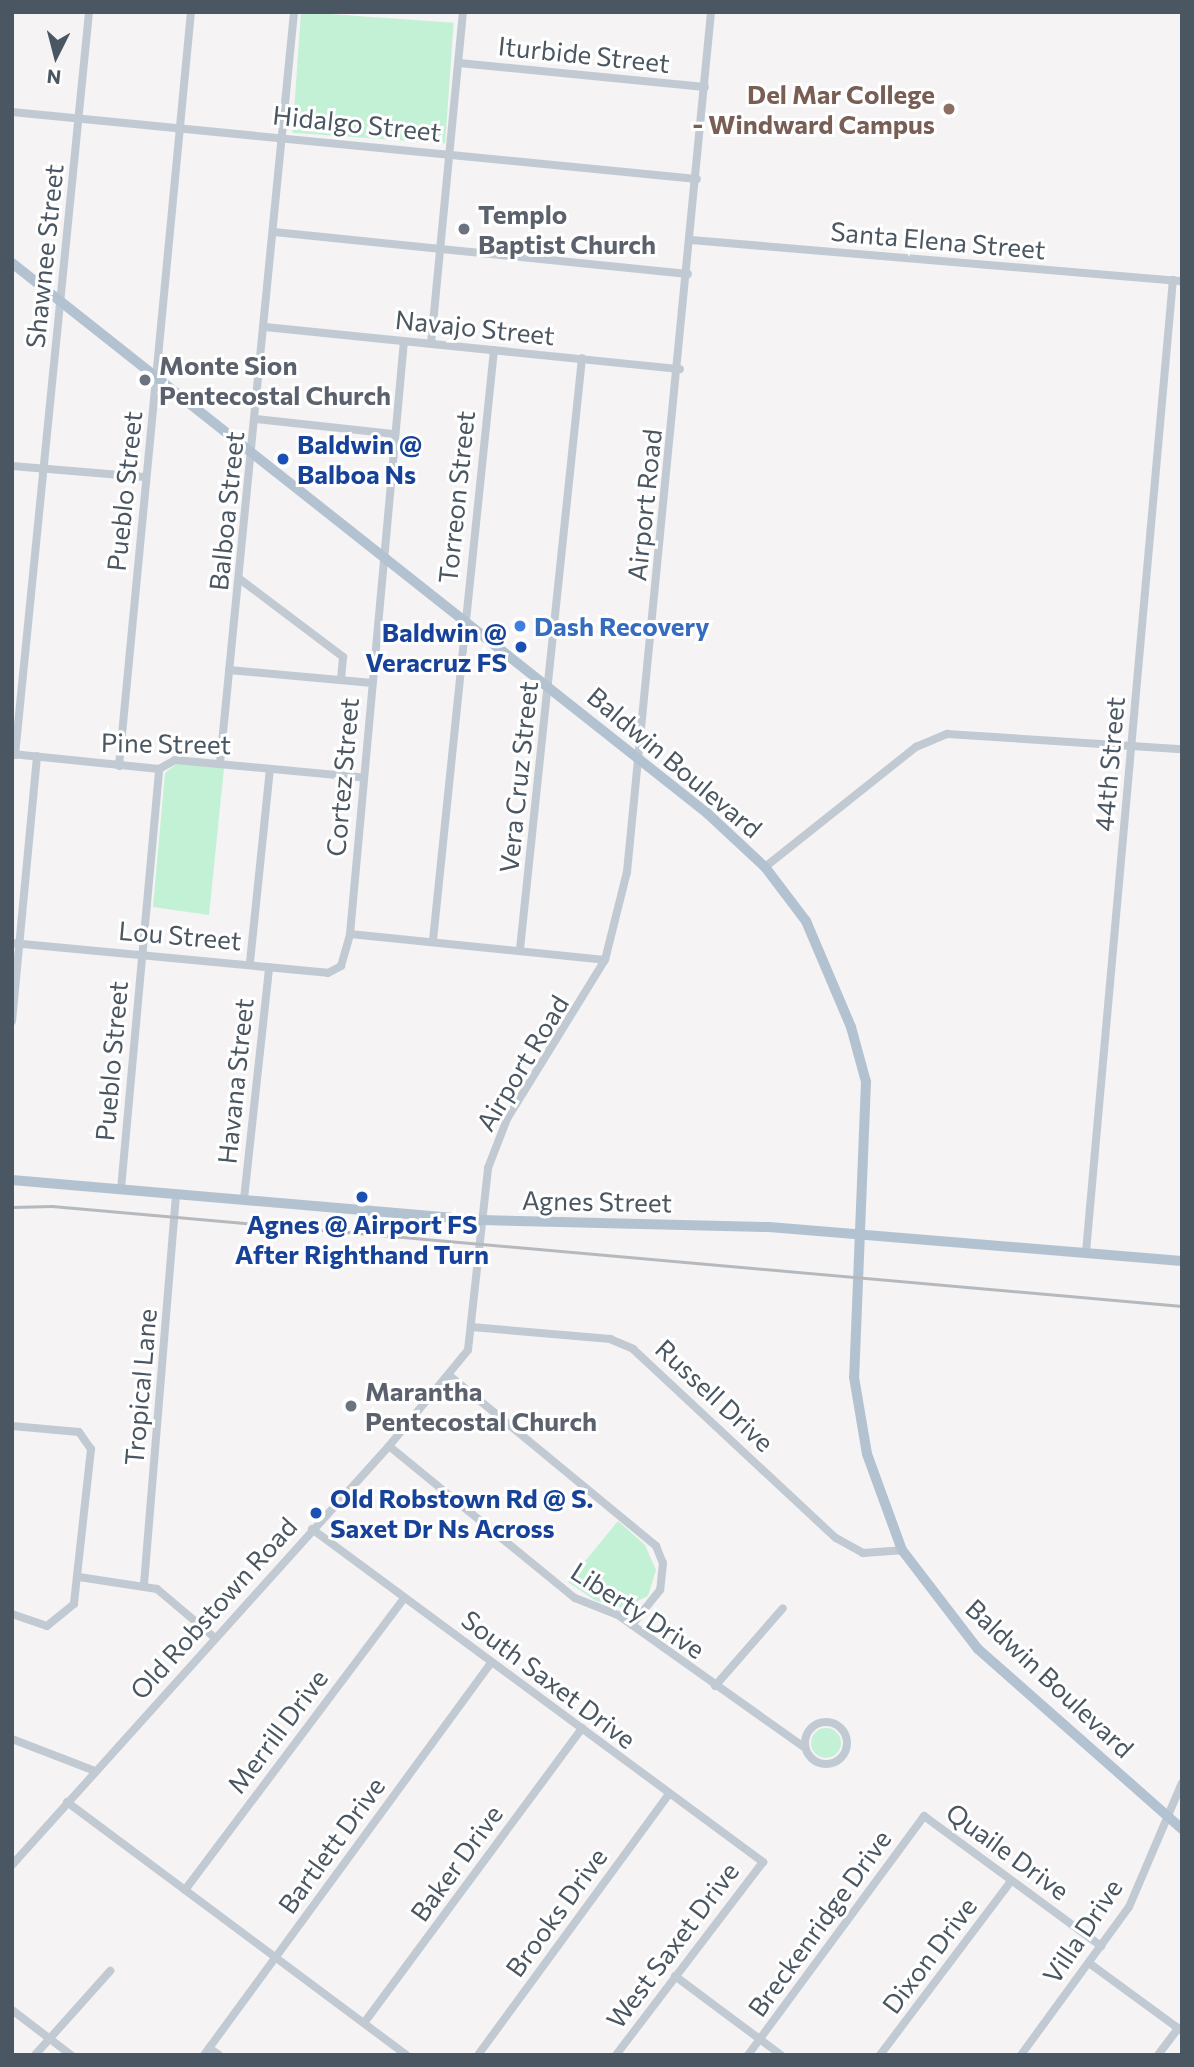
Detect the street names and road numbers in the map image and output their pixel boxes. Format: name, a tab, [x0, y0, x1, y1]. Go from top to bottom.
street label: Iturbide Street	[497, 29, 671, 79]
street label: Hidalgo Street	[271, 99, 443, 147]
street label: Shawnee Street	[19, 162, 69, 350]
street label: Santa Elena Street	[829, 215, 1047, 265]
street label: Navajo Street	[394, 303, 556, 351]
street label: Torreon Street	[431, 409, 481, 585]
street label: Pueblo Street	[100, 410, 148, 572]
street label: Airport Road	[621, 427, 667, 583]
street label: Balboa Street	[202, 430, 250, 592]
street label: Vera Cruz Street	[492, 680, 544, 874]
street label: Baldwin Boulevard	[582, 680, 768, 844]
street label: 44th Street	[1088, 695, 1130, 833]
street label: Cortez Street	[320, 696, 364, 858]
street label: Pine Street	[101, 726, 231, 760]
street label: Lou Street	[117, 914, 243, 956]
street label: Pueblo Street	[88, 980, 134, 1142]
street label: Airport Road	[469, 990, 575, 1136]
street label: Havana Street	[211, 997, 259, 1165]
street label: Agnes Street	[522, 1184, 672, 1218]
street label: Tropical Lane	[118, 1307, 162, 1467]
street label: Russell Drive	[649, 1332, 781, 1458]
street label: Old Robstown Road	[123, 1511, 303, 1705]
street label: Liberty Drive	[565, 1555, 711, 1665]
street label: Baldwin Boulevard	[960, 1592, 1140, 1764]
street label: South Saxet Drive	[456, 1603, 642, 1755]
street label: Merrill Drive	[220, 1663, 334, 1799]
street label: Bartlett Drive	[271, 1771, 391, 1919]
street label: Quaile Drive	[941, 1796, 1075, 1906]
street label: Baker Drive	[403, 1799, 509, 1927]
street label: Breckenridge Drive	[741, 1824, 897, 2022]
street label: Brooks Drive	[499, 1842, 613, 1982]
street label: West Saxet Drive	[599, 1856, 745, 2034]
street label: Villa Drive	[1036, 1873, 1128, 1989]
street label: Dixon Drive	[875, 1891, 983, 2019]

